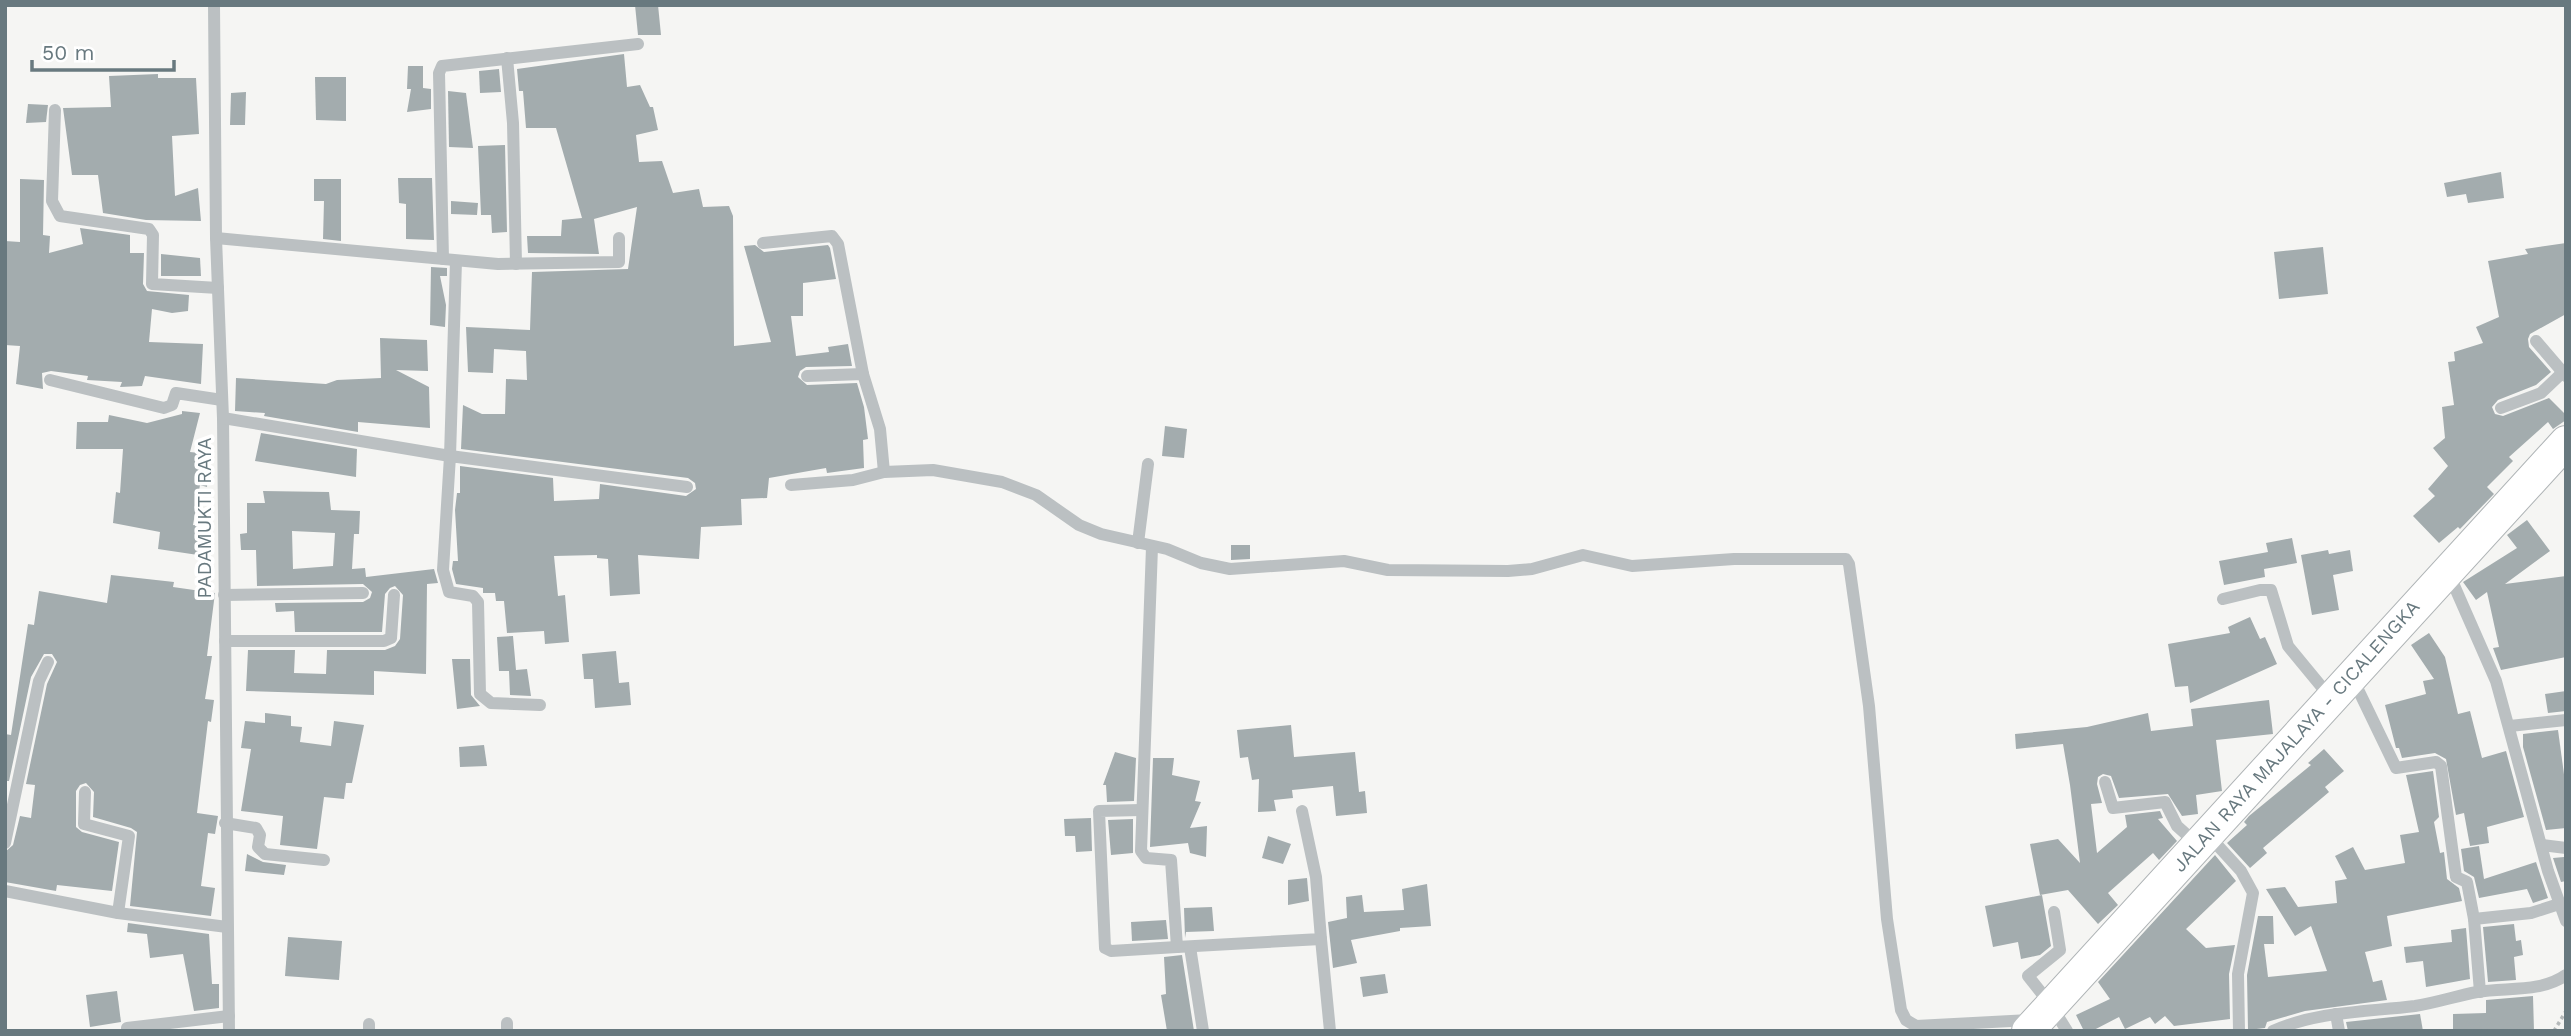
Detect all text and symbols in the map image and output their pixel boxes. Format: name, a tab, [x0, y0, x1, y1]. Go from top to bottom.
scale bar	[32, 28, 173, 72]
text: 50 m	[42, 40, 94, 65]
street label: PADAMUKTI RAYA	[193, 437, 216, 598]
street label: JALAN RAYA MAJALAYA - CICALENGKA	[2168, 595, 2425, 877]

